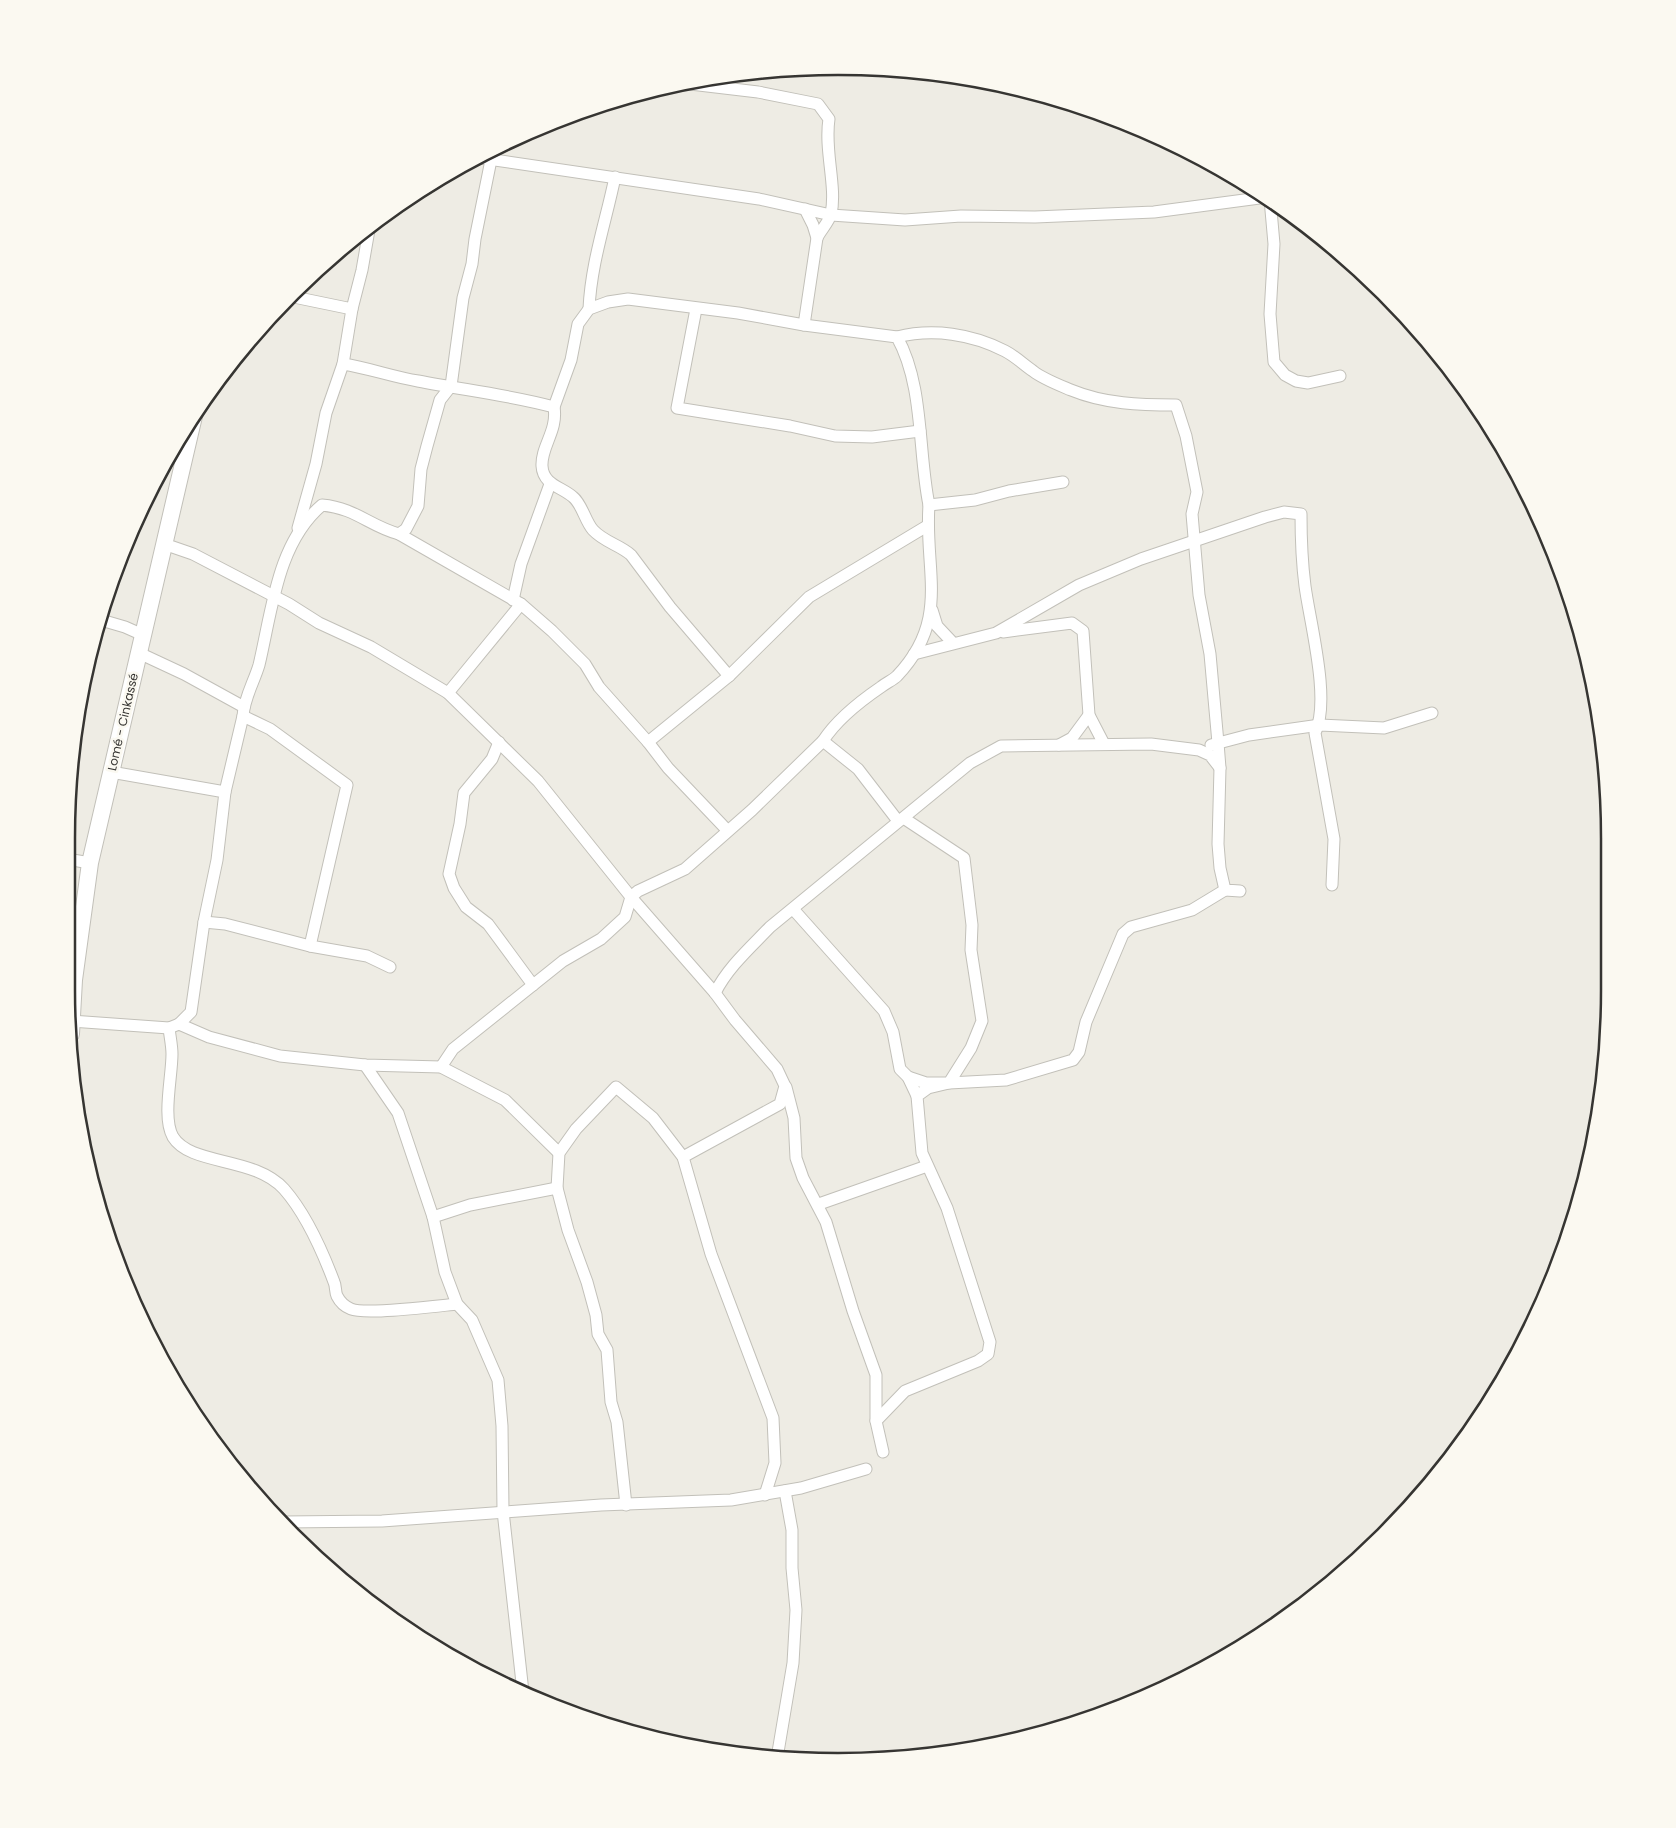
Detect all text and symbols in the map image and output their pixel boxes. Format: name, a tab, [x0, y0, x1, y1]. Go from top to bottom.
street label: Lomé - Cinkassé	[103, 671, 142, 772]

